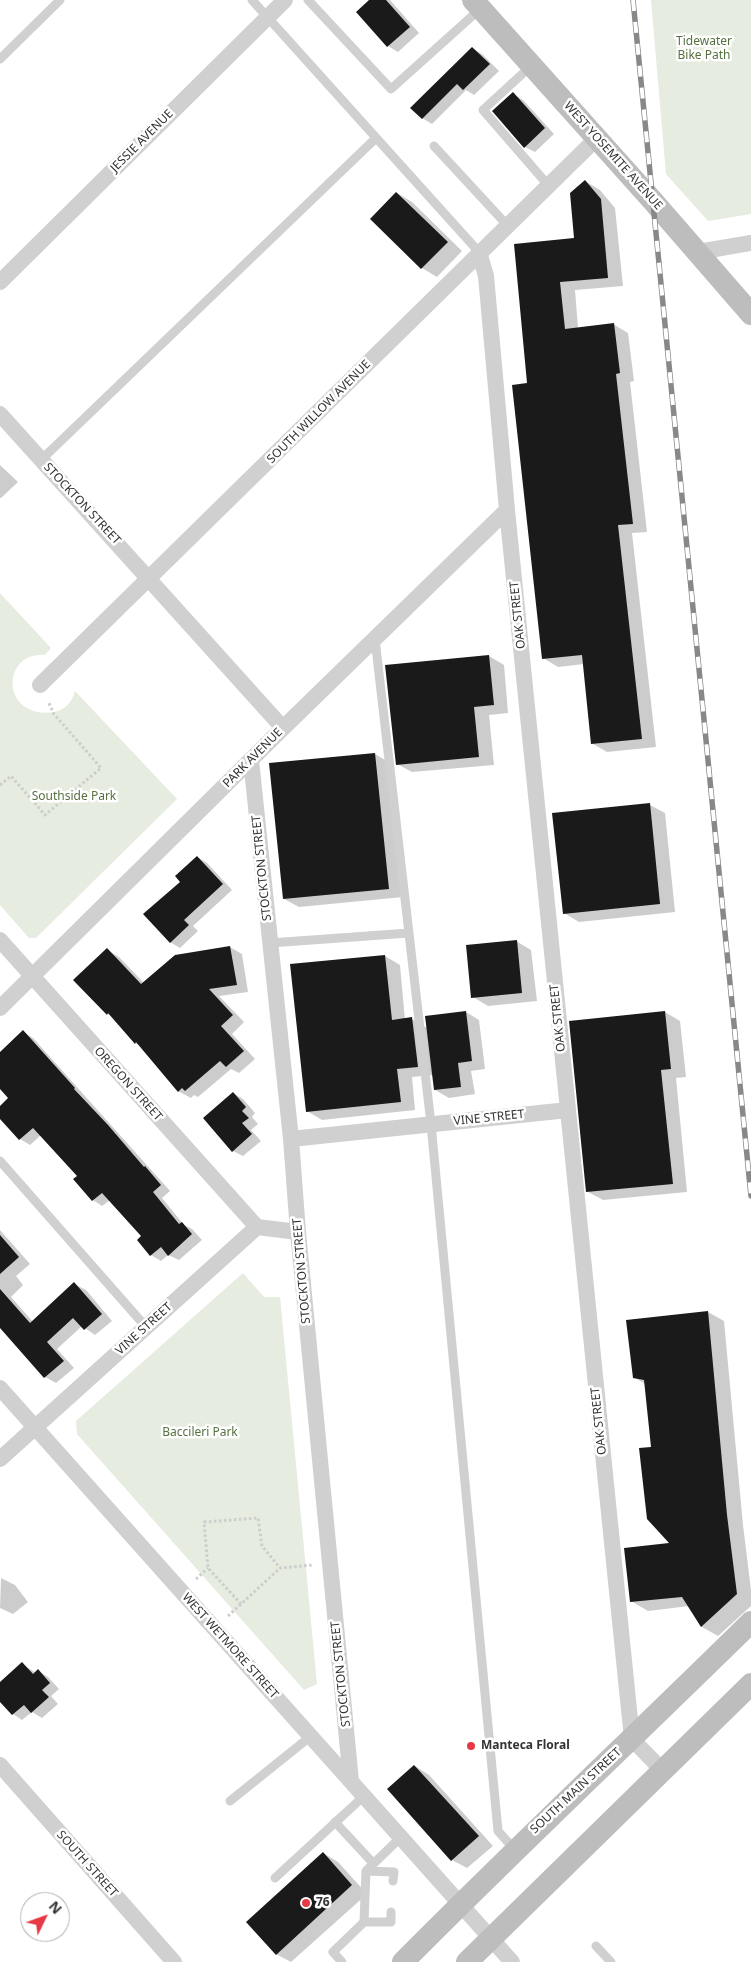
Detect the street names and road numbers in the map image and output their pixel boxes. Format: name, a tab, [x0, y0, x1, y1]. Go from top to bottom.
street label: WEST YOSEMITE AVENUE	[561, 99, 665, 213]
street label: JESSIE AVENUE	[108, 107, 176, 175]
street label: SOUTH WILLOW AVENUE	[264, 357, 374, 467]
street label: STOCKTON STREET	[41, 460, 123, 548]
street label: OAK STREET	[507, 580, 529, 650]
street label: PARK AVENUE	[220, 725, 286, 791]
street label: STOCKTON STREET	[249, 814, 275, 922]
street label: OAK STREET	[547, 983, 569, 1053]
street label: OREGON STREET	[91, 1044, 165, 1124]
street label: VINE STREET	[453, 1107, 525, 1129]
street label: STOCKTON STREET	[290, 1217, 314, 1325]
street label: VINE STREET	[113, 1300, 175, 1358]
street label: OAK STREET	[588, 1386, 610, 1456]
street label: WEST WETMORE STREET	[179, 1590, 281, 1702]
street label: STOCKTON STREET	[328, 1620, 354, 1728]
street label: SOUTH MAIN STREET	[528, 1745, 624, 1837]
street label: SOUTH STREET	[53, 1828, 121, 1900]

